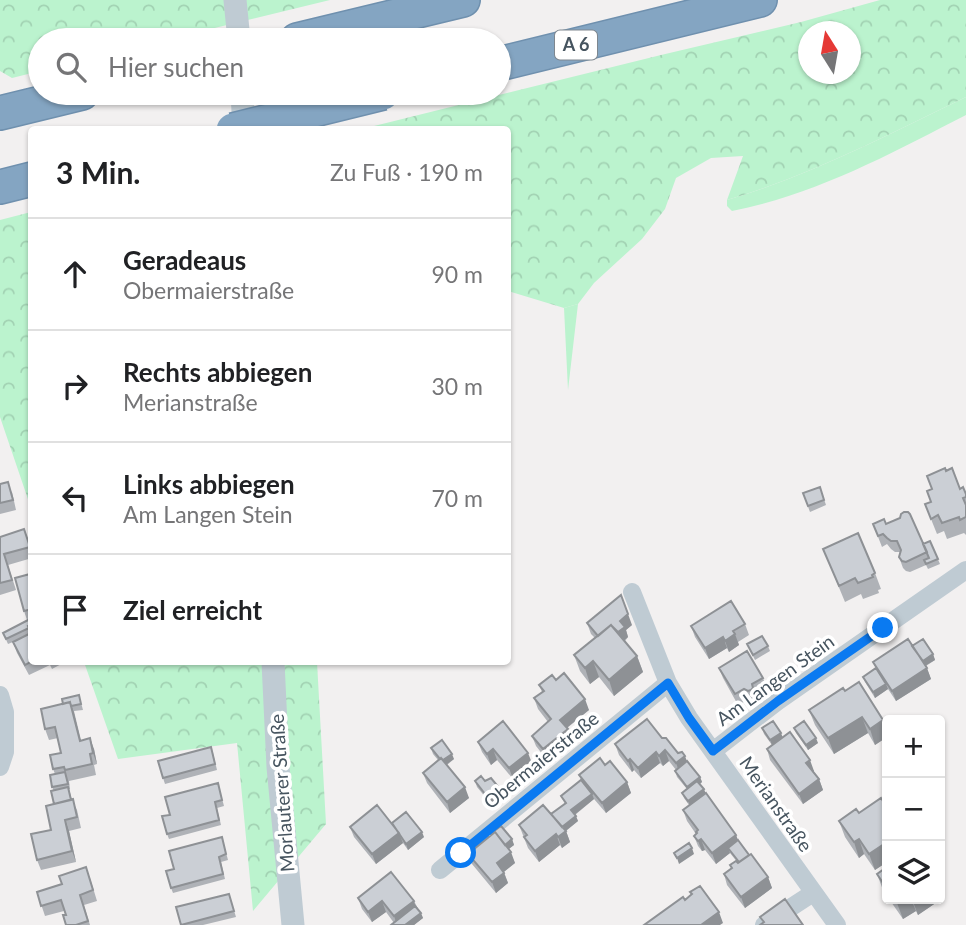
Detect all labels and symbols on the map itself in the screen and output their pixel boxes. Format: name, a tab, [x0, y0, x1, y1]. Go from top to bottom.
north arrow	[798, 21, 861, 84]
road number: A 6	[555, 31, 597, 60]
route end	[867, 612, 898, 643]
street label: Am Langen Stein	[711, 629, 838, 730]
street label: Obermaierstraße	[478, 706, 603, 813]
street label: Morlauterer Straße	[265, 713, 298, 873]
street label: Merianstraße	[735, 752, 818, 856]
route start	[445, 837, 476, 868]

